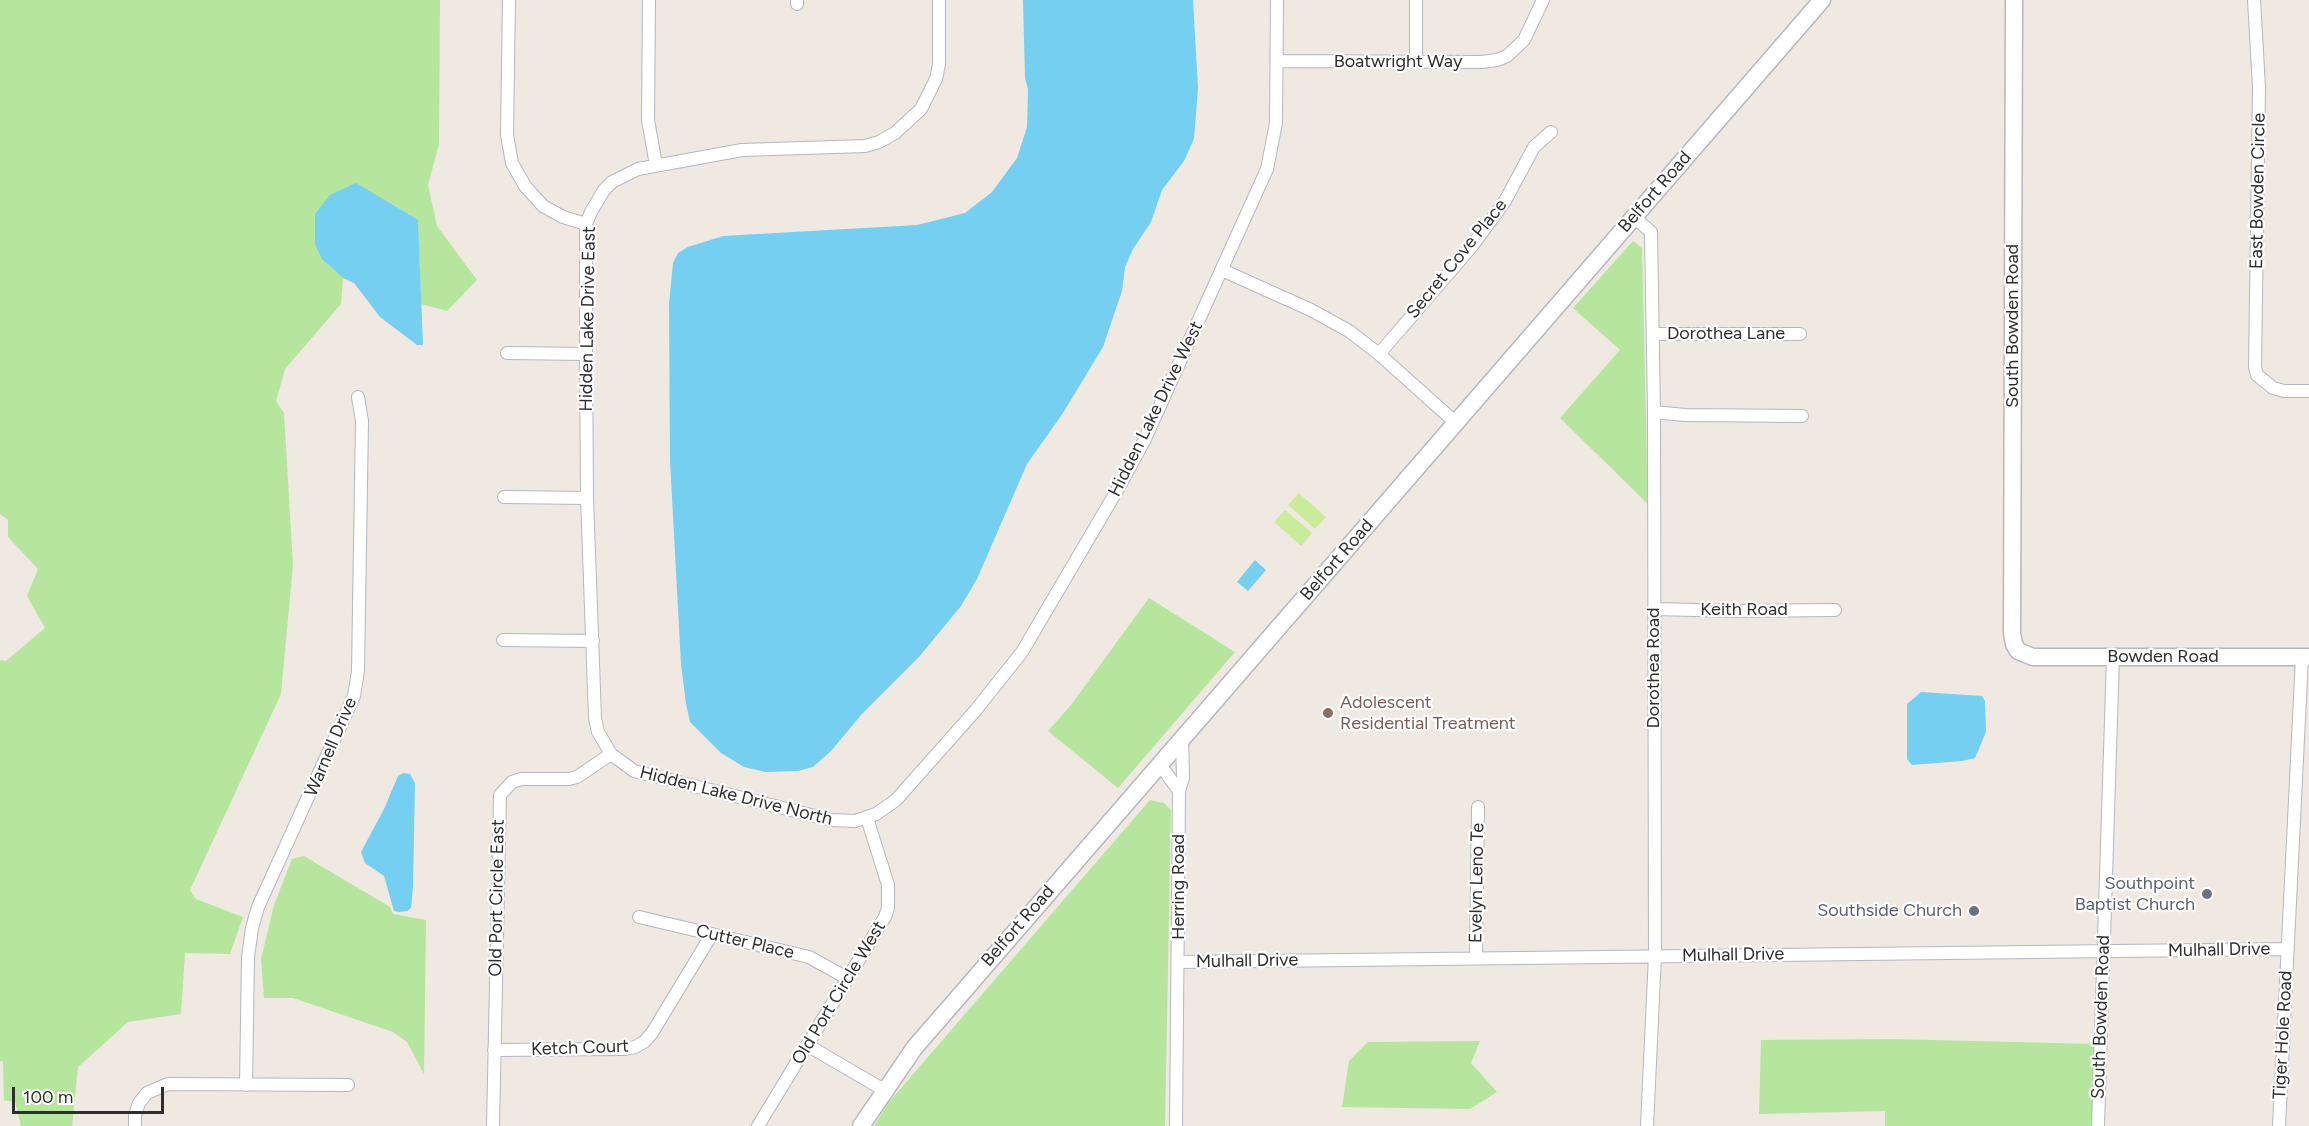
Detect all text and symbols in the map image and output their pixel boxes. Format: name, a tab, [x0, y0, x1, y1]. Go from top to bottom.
street label: Boatwright Way	[1334, 51, 1462, 73]
street label: East Bowden Circle	[2246, 113, 2270, 269]
street label: Belfort Road	[1614, 147, 1696, 237]
street label: Secret Cove Place	[1402, 195, 1512, 323]
street label: Hidden Lake Drive East	[576, 226, 600, 412]
street label: South Bowden Road	[2002, 244, 2024, 408]
street label: Hidden Lake Drive West	[1104, 318, 1208, 500]
street label: Dorothea Lane	[1667, 323, 1785, 345]
street label: Belfort Road	[1296, 515, 1378, 605]
street label: Keith Road	[1700, 599, 1788, 621]
street label: Dorothea Road	[1643, 607, 1665, 729]
street label: Bowden Road	[2107, 646, 2219, 668]
place label: Adolescent Residential Treatment	[1340, 692, 1516, 734]
street label: Warnell Drive	[300, 694, 362, 800]
marker: Adolescent Residential Treatment	[1321, 706, 1335, 720]
street label: Hidden Lake Drive North	[637, 762, 835, 830]
street label: Old Port Circle East	[485, 819, 509, 977]
street label: Evelyn Leno Te	[1465, 823, 1489, 943]
street label: Herring Road	[1168, 834, 1190, 940]
place label: Southpoint Baptist Church	[2075, 873, 2195, 916]
street label: Belfort Road	[977, 881, 1059, 971]
marker: Southpoint Baptist Church	[2200, 887, 2214, 901]
place label: Southside Church	[1817, 900, 1962, 922]
marker: Southside Church	[1967, 904, 1981, 918]
street label: Old Port Circle West	[788, 917, 890, 1069]
street label: Cutter Place	[694, 920, 796, 964]
street label: South Bowden Road	[2087, 935, 2115, 1099]
street label: Mulhall Drive	[2168, 938, 2270, 962]
street label: Mulhall Drive	[1682, 943, 1784, 967]
street label: Mulhall Drive	[1196, 949, 1298, 973]
street label: Tiger Hole Road	[2269, 970, 2297, 1100]
street label: Ketch Court	[531, 1035, 629, 1061]
scale bar	[15, 1075, 166, 1113]
text: 100 m	[23, 1086, 73, 1108]

